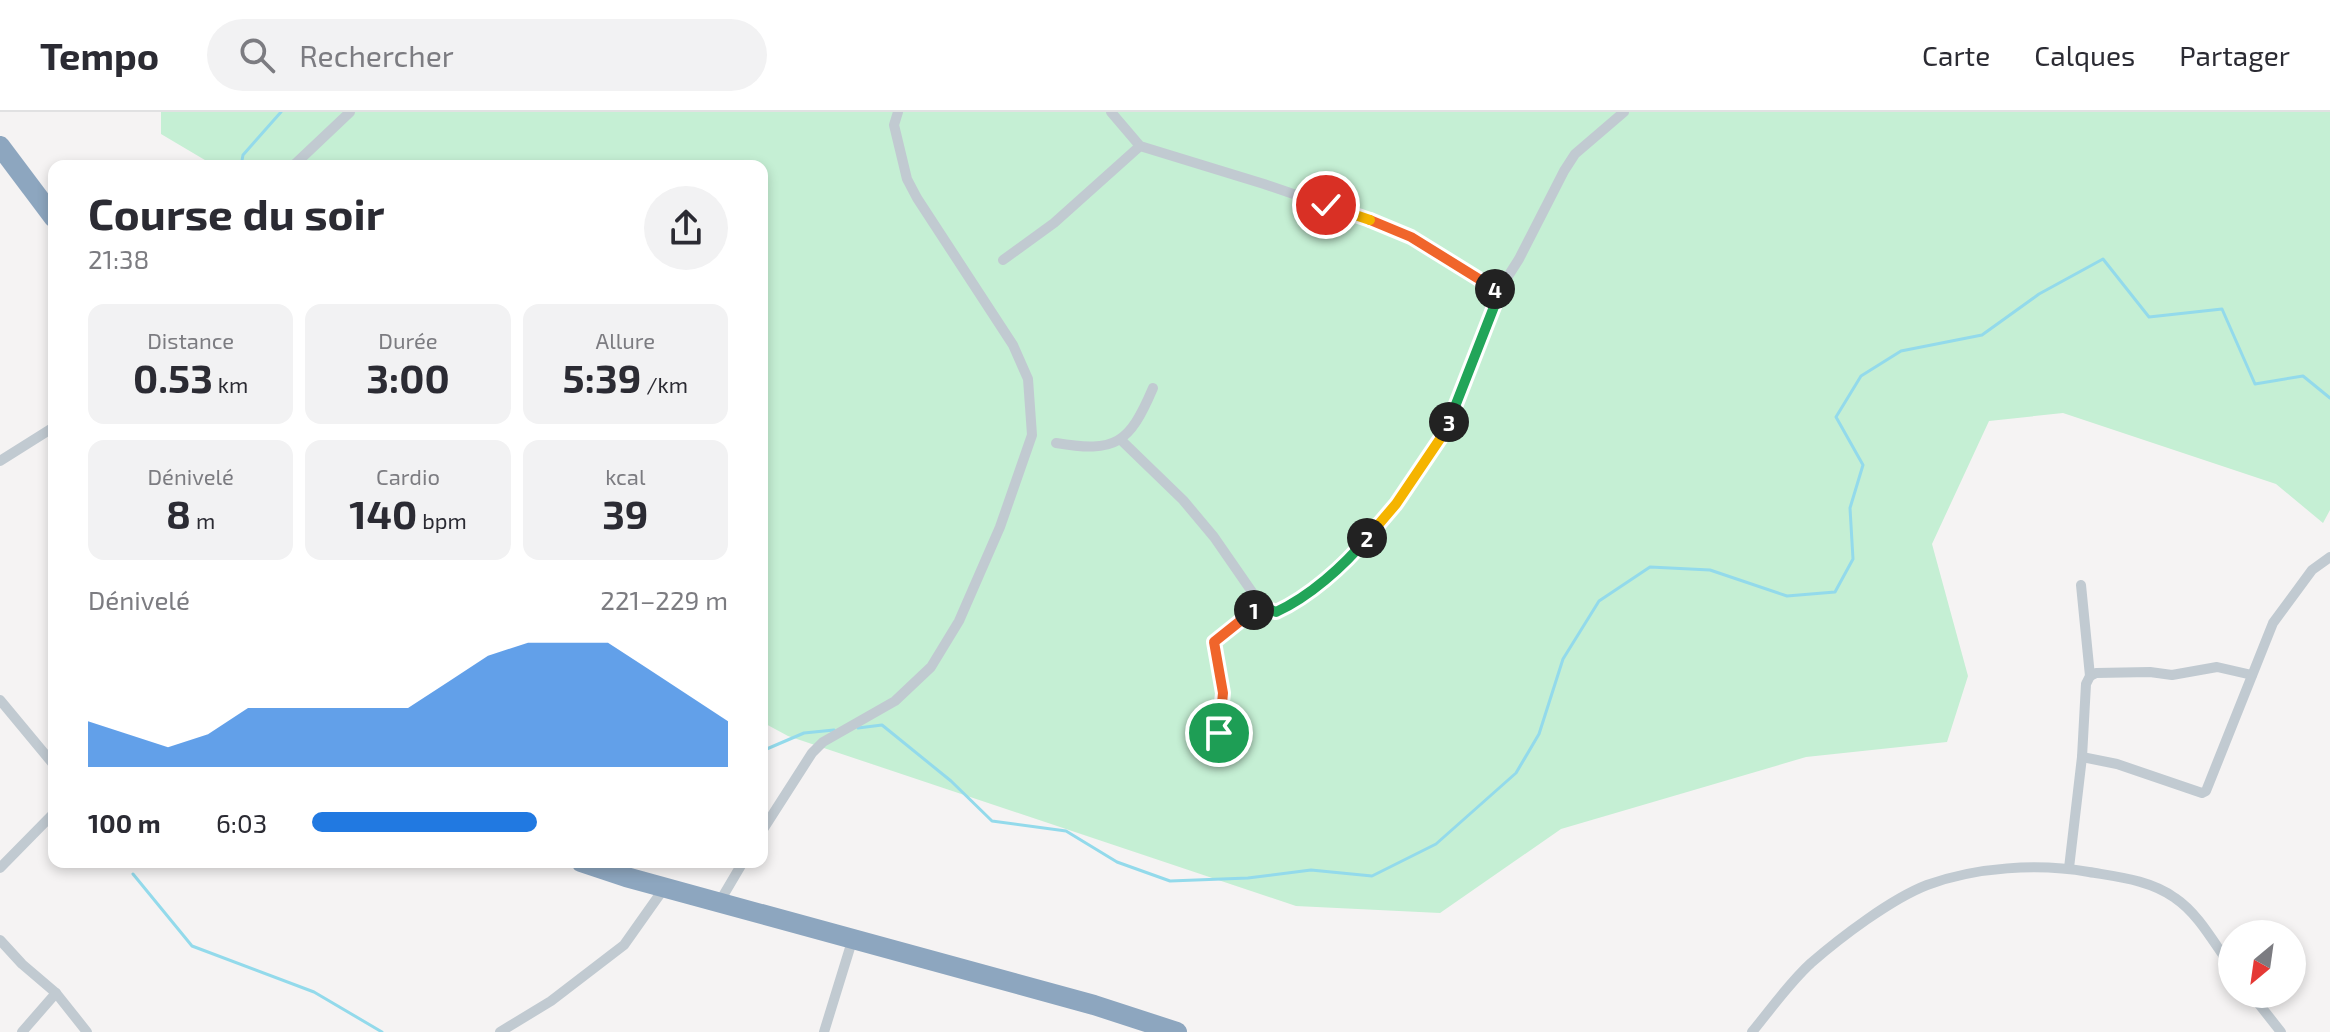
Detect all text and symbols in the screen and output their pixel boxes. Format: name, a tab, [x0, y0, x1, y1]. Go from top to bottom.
search box	[207, 19, 767, 91]
text: Tempo	[40, 32, 159, 78]
icon: search	[235, 33, 279, 77]
text: Rechercher	[299, 37, 454, 73]
text: Carte	[1922, 38, 1990, 72]
text: Calques	[2034, 38, 2135, 72]
text: Partager	[2179, 38, 2290, 72]
pin	[1292, 171, 1360, 239]
icon: check	[1304, 183, 1348, 227]
text: Course du soir	[88, 186, 385, 239]
button: share	[644, 186, 728, 270]
text: 21:38	[88, 243, 149, 274]
pin: 4	[1475, 269, 1515, 309]
text: 4	[1488, 276, 1502, 302]
text: Distance	[147, 327, 234, 353]
text: Durée	[378, 327, 438, 353]
text: Allure	[595, 327, 655, 353]
text: 0.53	[133, 353, 213, 401]
text: 3:00	[366, 353, 450, 401]
text: 5:39	[563, 353, 641, 401]
text: km	[213, 371, 248, 397]
text: /km	[641, 371, 688, 397]
pin: 3	[1429, 402, 1469, 442]
text: 3	[1443, 409, 1455, 435]
text: Dénivelé	[147, 463, 234, 489]
text: Cardio	[376, 463, 440, 489]
text: kcal	[605, 463, 645, 489]
text: 8	[166, 489, 191, 537]
text: 140	[349, 489, 417, 537]
text: 39	[602, 489, 648, 537]
text: m	[191, 507, 215, 533]
text: bpm	[417, 507, 467, 533]
pin: 2	[1347, 518, 1387, 558]
text: 2	[1361, 525, 1373, 551]
text: Dénivelé	[88, 584, 190, 615]
text: 221–229 m	[600, 584, 728, 615]
pin: 1	[1234, 590, 1274, 630]
text: 1	[1249, 597, 1259, 623]
pin	[1185, 699, 1253, 767]
icon: arrive	[1197, 711, 1241, 755]
text: 100 m	[88, 807, 161, 838]
text: 6:03	[216, 807, 267, 838]
north arrow	[2218, 920, 2306, 1008]
map controls	[2218, 920, 2306, 1008]

